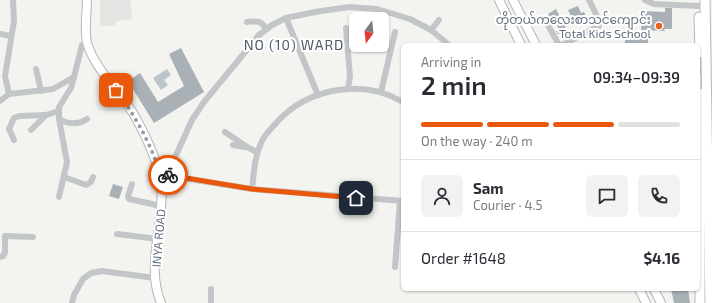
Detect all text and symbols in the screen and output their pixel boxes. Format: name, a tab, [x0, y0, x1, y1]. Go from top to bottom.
place label: တိုတယ်ကလေးစာသင်ကျောင်း Total Kids School	[496, 11, 651, 40]
north arrow	[349, 12, 389, 52]
map controls	[349, 12, 389, 52]
marker: တိုတယ်ကလေးစာသင်ကျောင်း Total Kids School	[654, 21, 664, 31]
district label: NO (10) WARD	[244, 36, 344, 53]
text: Arriving in	[421, 54, 481, 70]
text: 09:34–09:39	[593, 68, 680, 86]
text: 2 min	[421, 69, 487, 100]
pin	[99, 73, 133, 107]
icon: bag	[105, 79, 127, 101]
text: On the way · 240 m	[421, 133, 533, 149]
courier	[148, 155, 188, 195]
icon: bike	[157, 164, 179, 186]
button: person	[421, 175, 463, 217]
button: chat	[586, 175, 628, 217]
button: phone	[638, 175, 680, 217]
text: Sam	[473, 179, 504, 197]
pin	[339, 181, 373, 215]
icon: home	[345, 187, 367, 209]
text: Courier · 4.5	[473, 197, 542, 213]
street label: INYA ROAD	[148, 208, 168, 268]
text: Order #1648	[421, 249, 506, 267]
text: $4.16	[643, 249, 680, 267]

